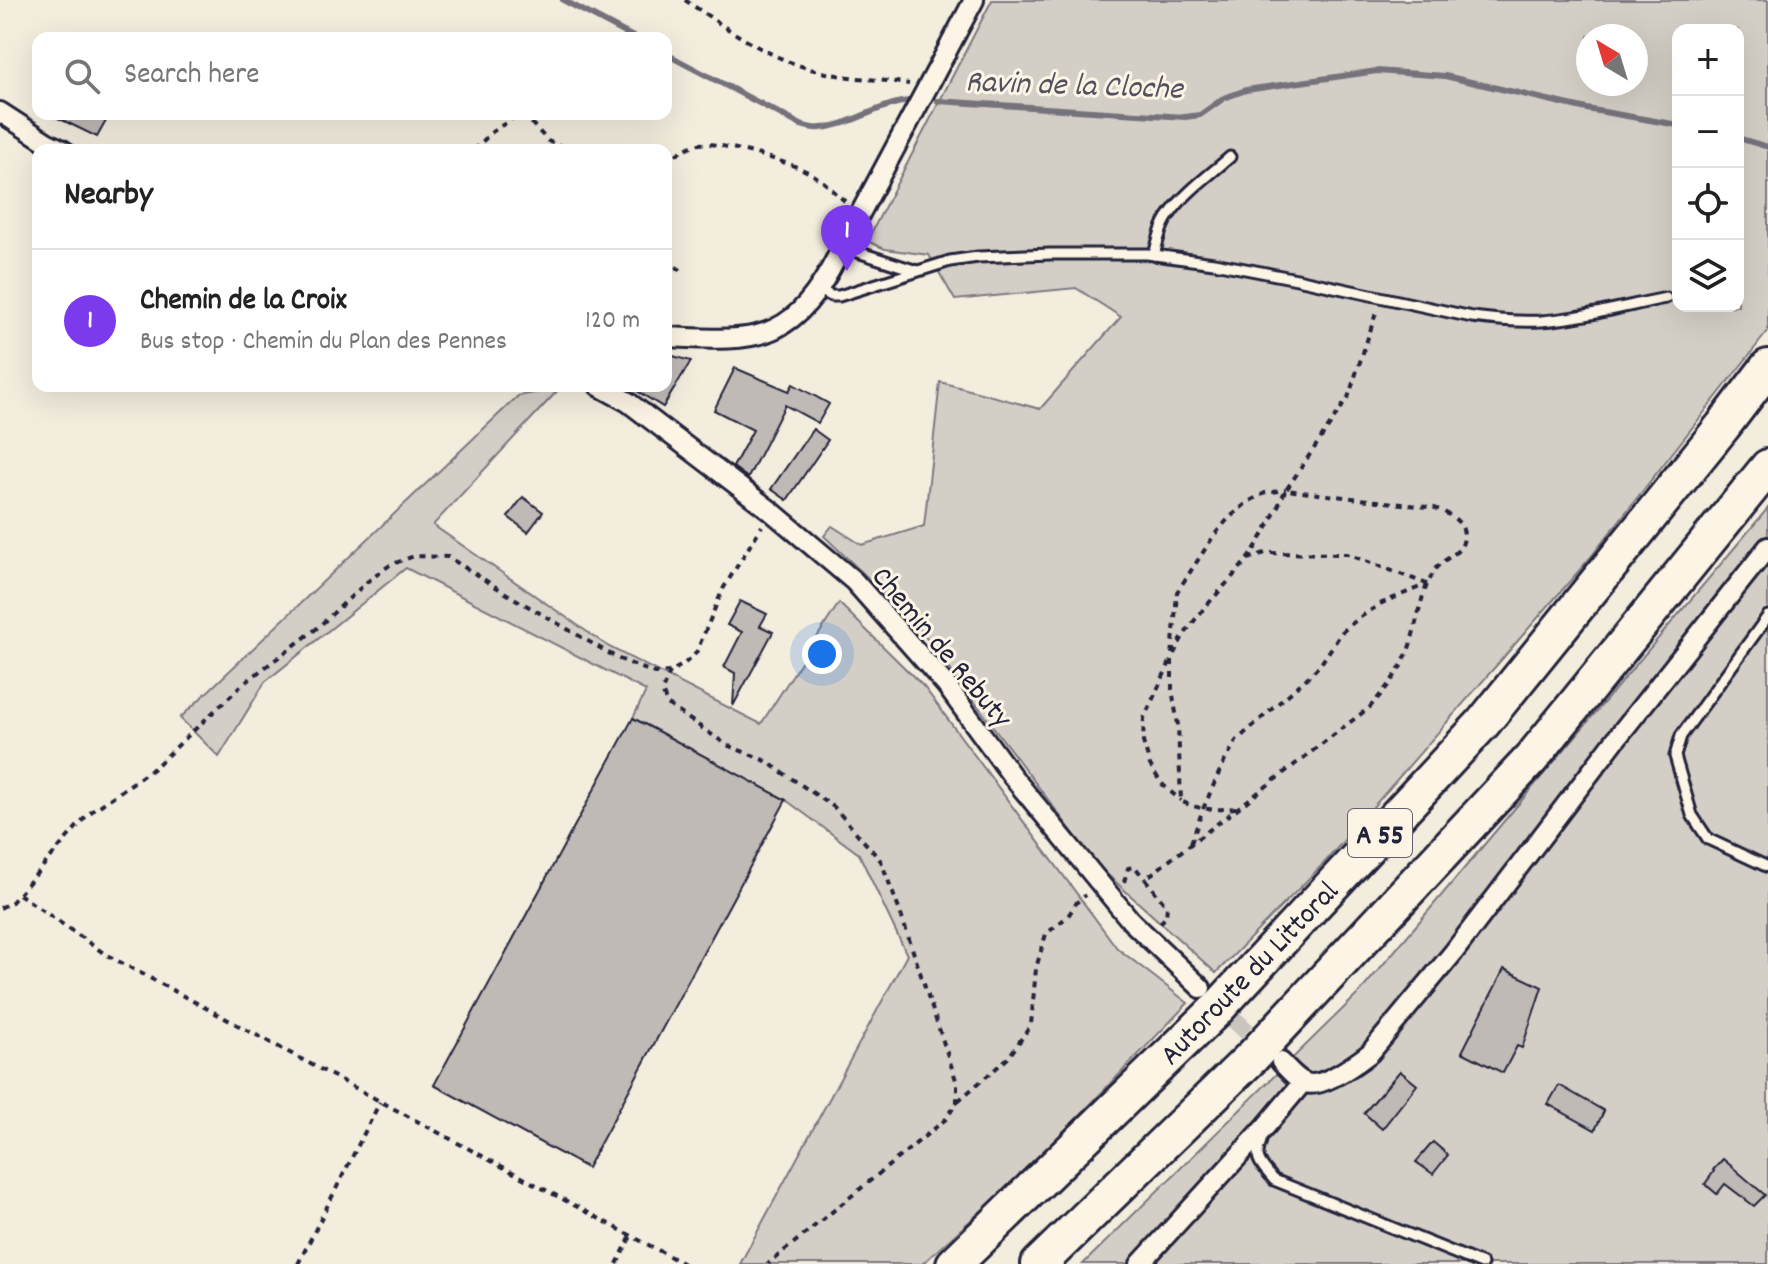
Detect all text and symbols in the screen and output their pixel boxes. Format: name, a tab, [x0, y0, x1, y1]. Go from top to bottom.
north arrow	[1576, 24, 1648, 96]
map controls	[1672, 24, 1744, 312]
button: +	[1672, 24, 1744, 96]
search box	[32, 32, 672, 120]
icon: search	[60, 54, 104, 98]
text: Search here	[124, 55, 260, 98]
water label: Ravin de la Cloche	[964, 61, 1185, 115]
button: −	[1672, 96, 1744, 168]
button: locate	[1672, 168, 1744, 240]
text: Nearby	[64, 172, 153, 221]
pin: 1	[821, 205, 873, 271]
button: layers	[1672, 240, 1744, 312]
text: Chemin de la Croix	[140, 281, 347, 324]
text: 1	[87, 303, 93, 340]
text: 120 m	[585, 303, 640, 340]
text: Bus stop · Chemin du Plan des Pennes	[140, 324, 507, 361]
street label: Chemin de Rebuty	[859, 559, 1021, 740]
your location	[802, 634, 842, 674]
road number: A 55	[1348, 809, 1412, 857]
street label: Autoroute du Littoral	[1152, 873, 1351, 1077]

